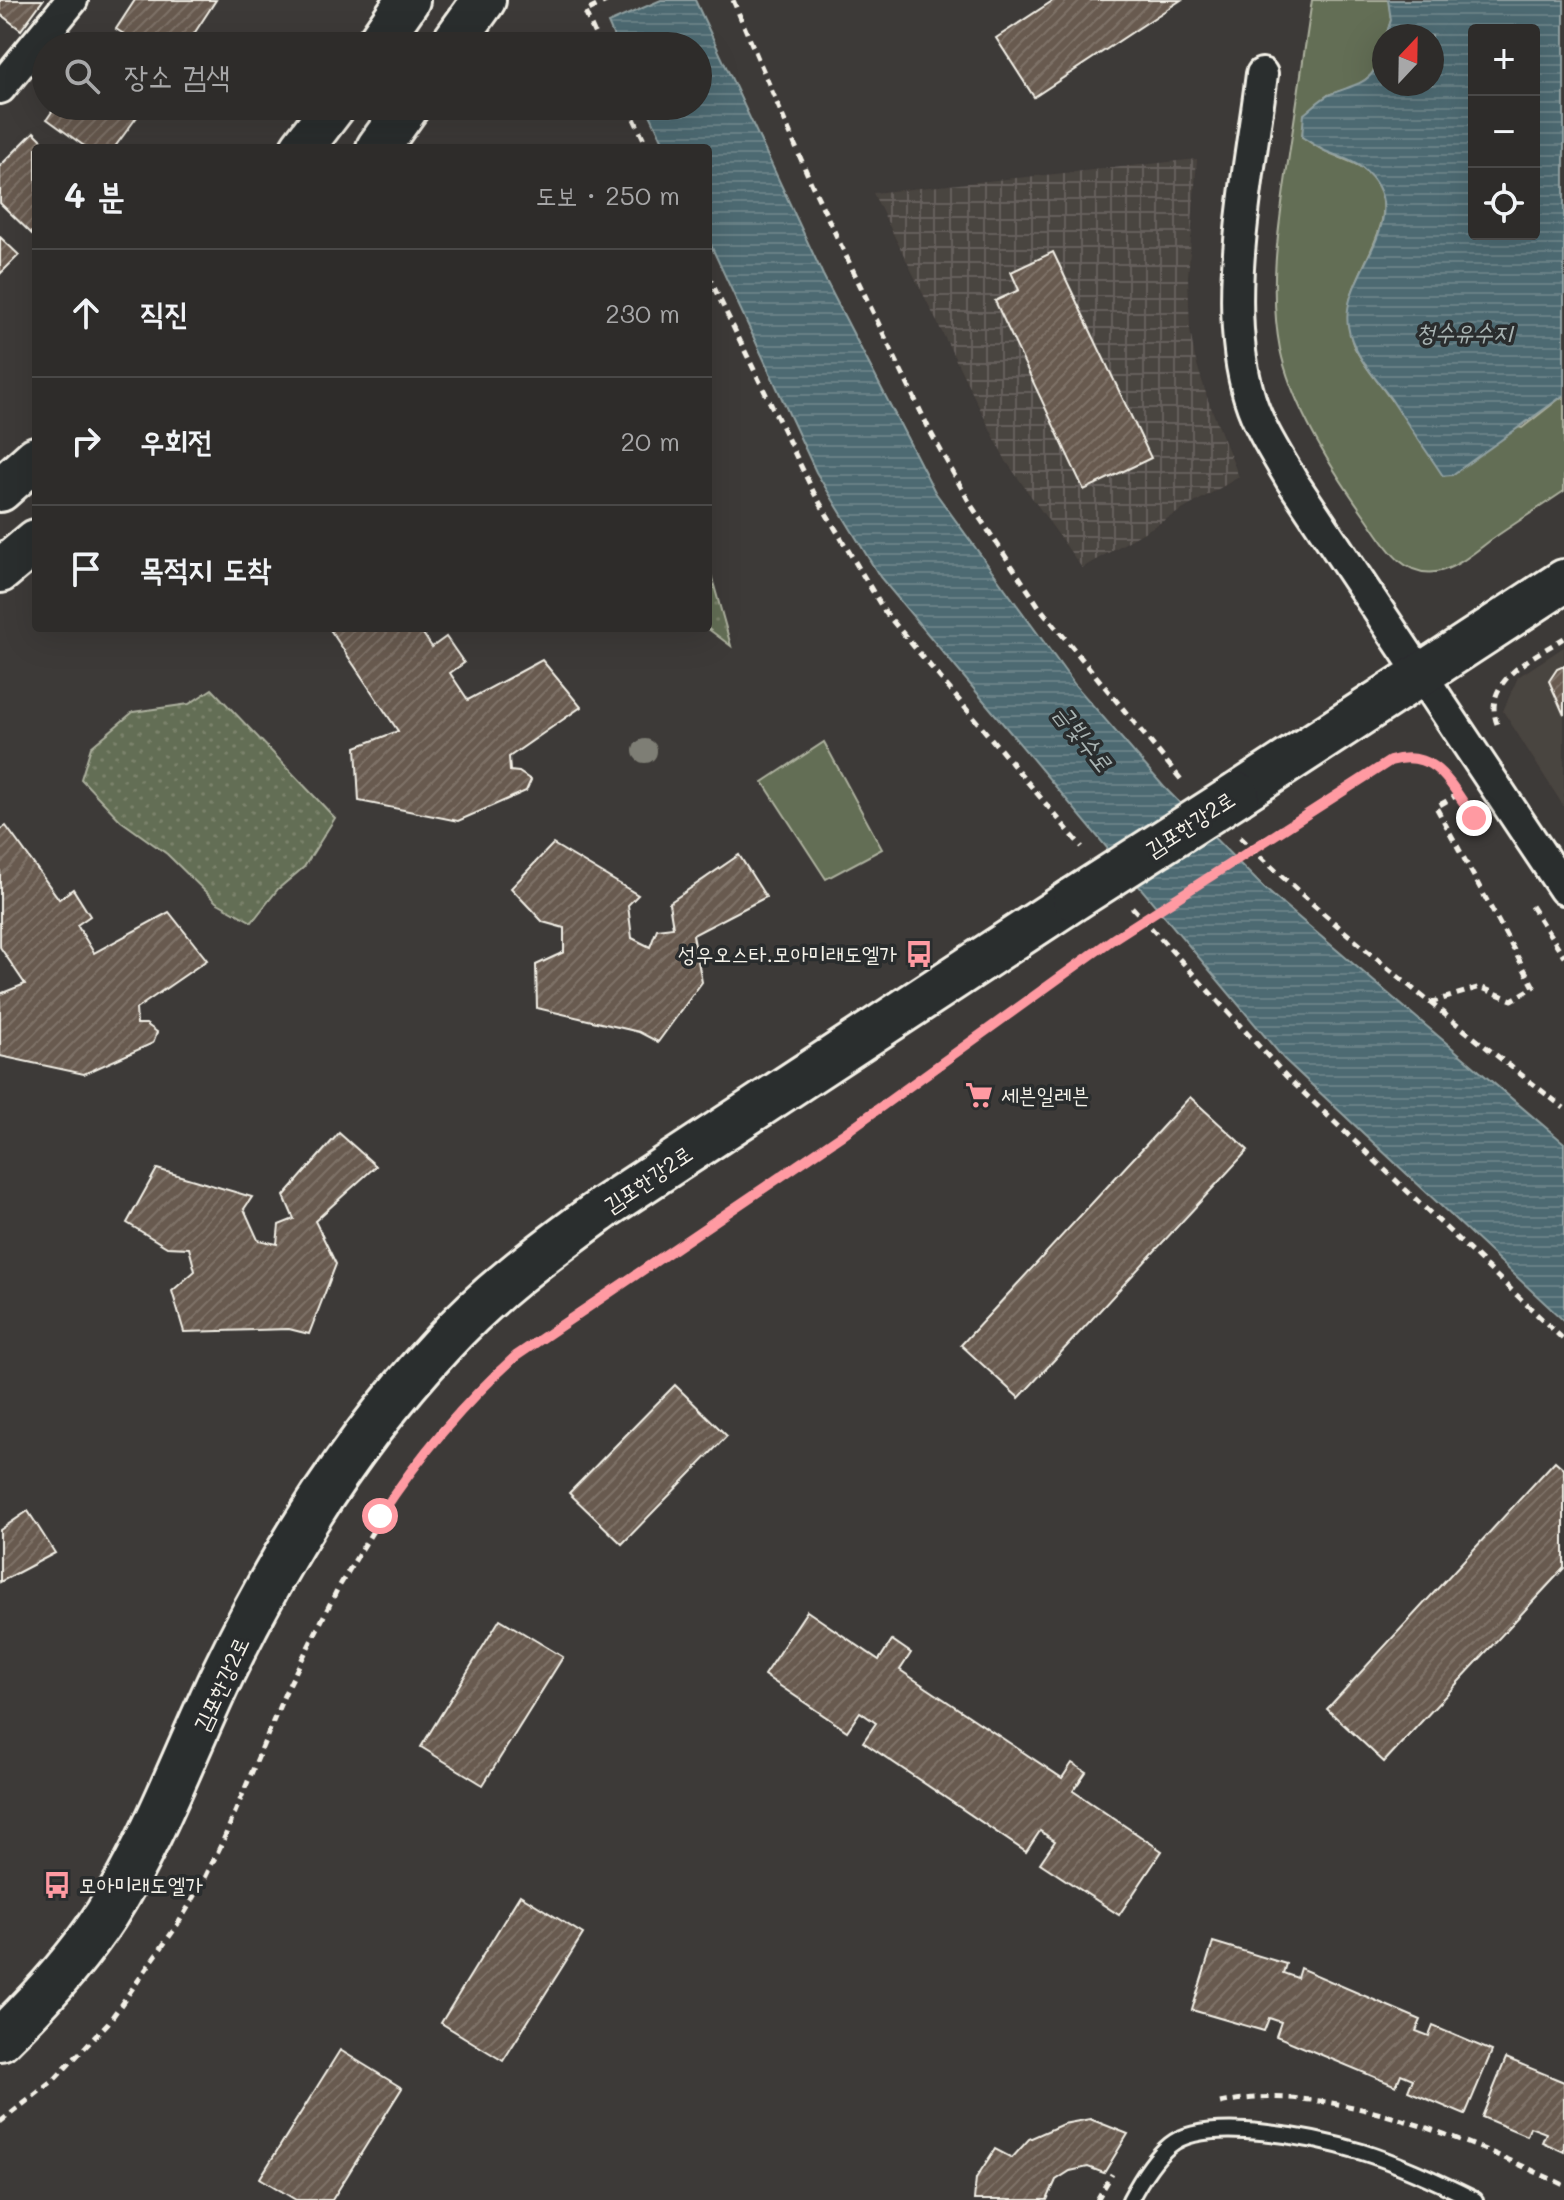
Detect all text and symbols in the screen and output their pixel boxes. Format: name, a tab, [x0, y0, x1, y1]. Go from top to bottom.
north arrow	[1372, 24, 1444, 96]
map controls	[1468, 24, 1540, 240]
button: +	[1468, 24, 1540, 96]
search box	[32, 32, 712, 120]
icon: search	[60, 54, 104, 98]
text: 장소 검색	[124, 55, 230, 95]
button: −	[1468, 96, 1540, 168]
button: locate	[1468, 168, 1540, 240]
text: 4 분	[64, 172, 125, 217]
text: 도보 · 250 m	[535, 178, 680, 212]
icon: ahead	[64, 291, 108, 335]
text: 직진	[140, 292, 188, 332]
text: 230 m	[605, 296, 680, 330]
water label: 청수유수지	[1416, 316, 1515, 347]
icon: right	[64, 419, 108, 463]
text: 우회전	[140, 420, 212, 460]
text: 20 m	[620, 424, 680, 458]
icon: arrive	[64, 547, 108, 591]
text: 목적지 도착	[140, 548, 272, 588]
water label: 금빛수로	[1048, 697, 1120, 777]
street label: 김포한강2로	[1140, 784, 1240, 863]
route end	[1456, 800, 1492, 836]
place label: 성우오스타.모아미래도엘가	[678, 939, 897, 968]
bus stop icon: 성우오스타.모아미래도엘가	[904, 939, 934, 969]
supermarket icon: 세븐일레븐	[964, 1080, 994, 1110]
place label: 세븐일레븐	[1001, 1080, 1090, 1109]
street label: 김포한강2로	[598, 1138, 698, 1219]
route start	[362, 1498, 398, 1534]
street label: 김포한강2로	[186, 1632, 255, 1736]
bus stop icon: 모아미래도엘가	[42, 1870, 72, 1900]
place label: 모아미래도엘가	[79, 1870, 203, 1899]

